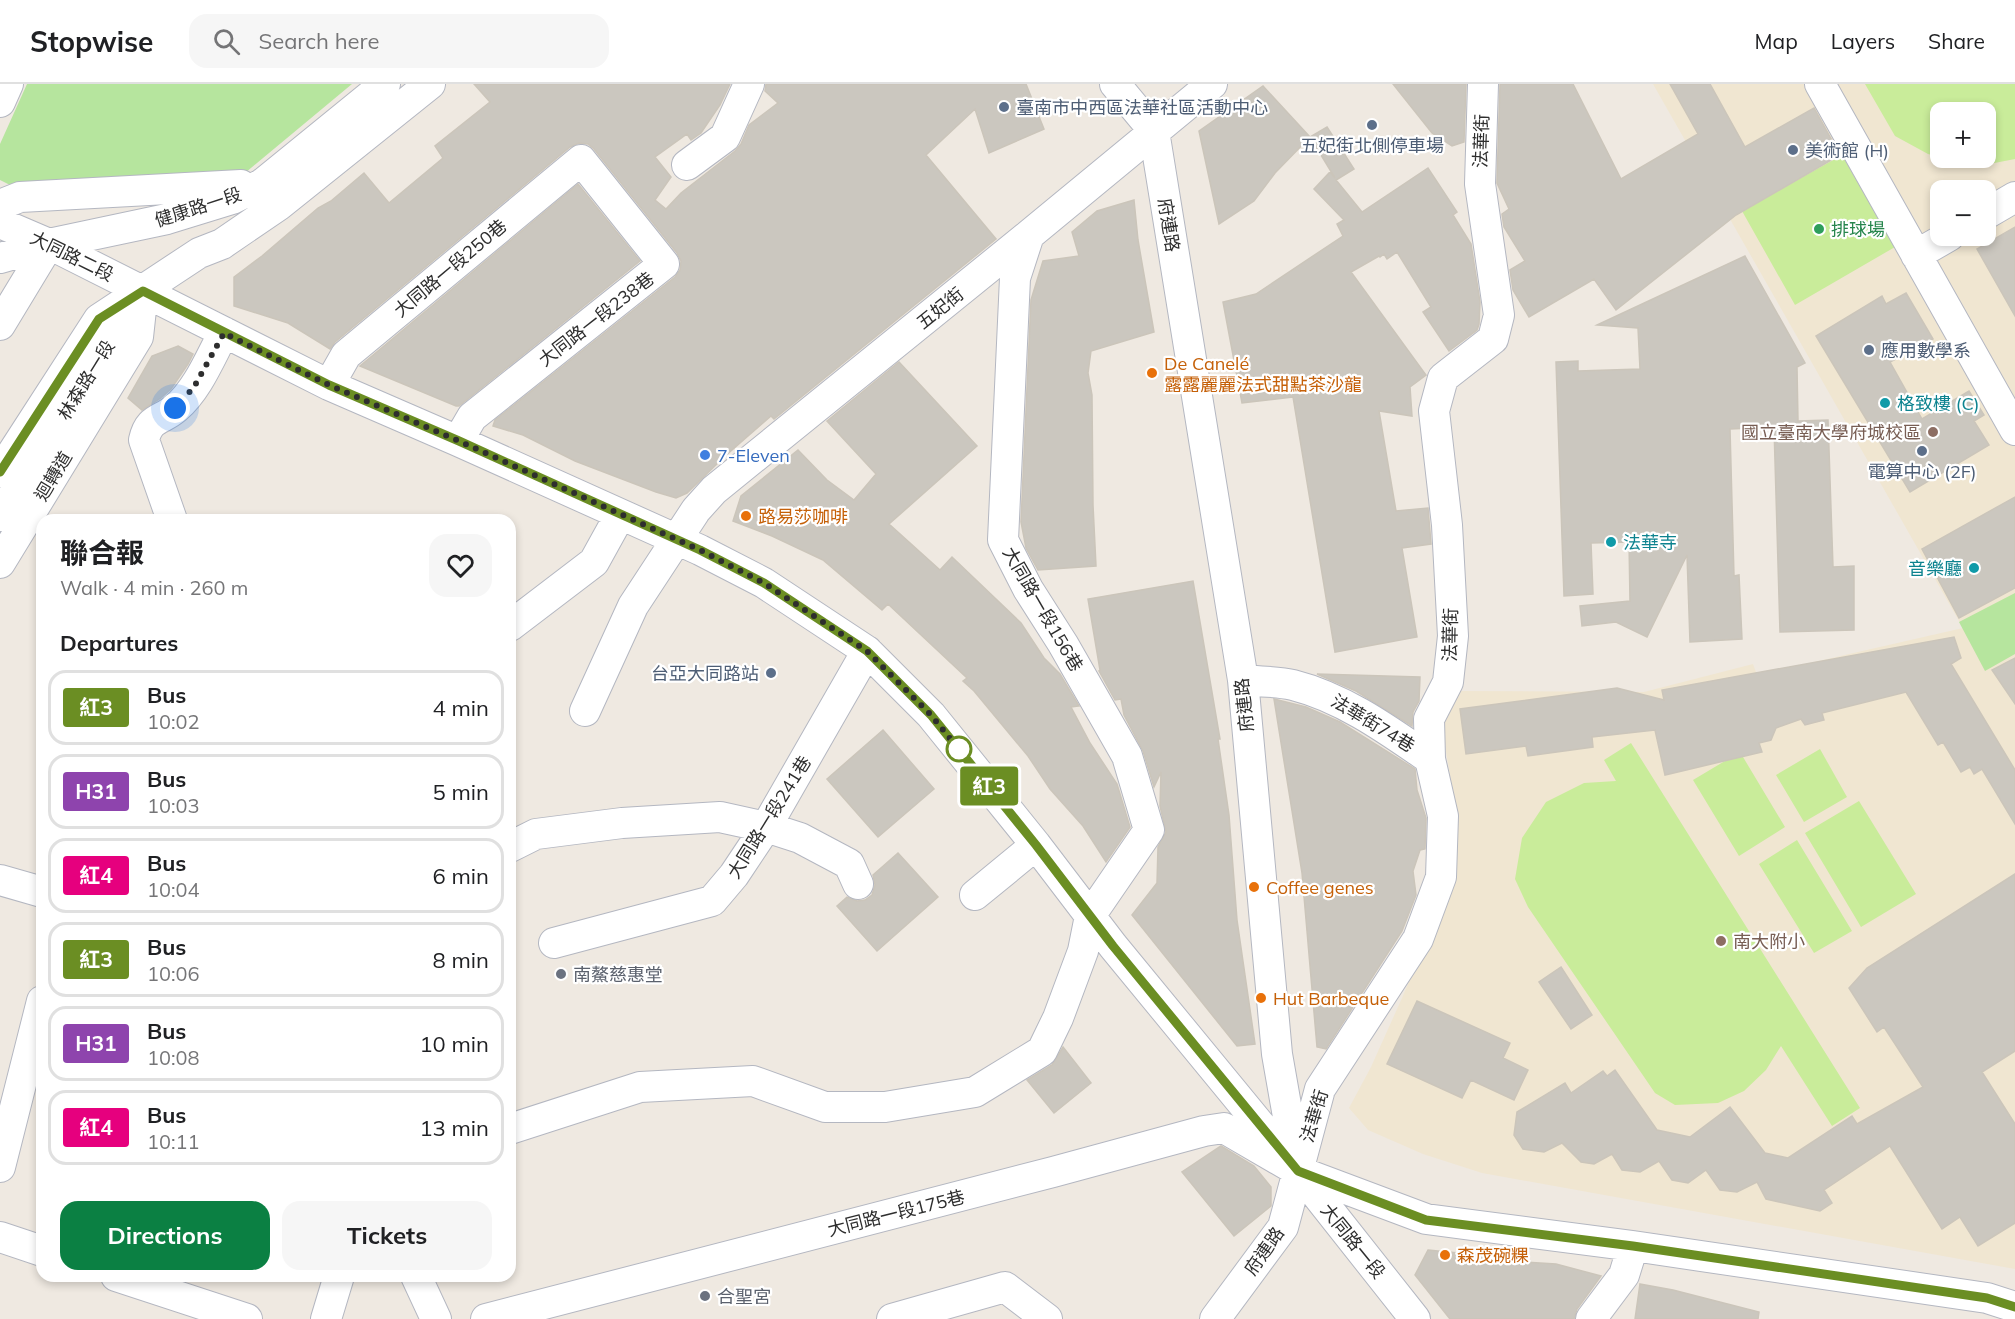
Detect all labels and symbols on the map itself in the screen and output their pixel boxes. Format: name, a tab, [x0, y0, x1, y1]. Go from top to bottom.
place label: 臺南市中西區法華社區活動中心	[1016, 96, 1268, 119]
marker: 臺南市中西區法華社區活動中心	[997, 100, 1011, 114]
street label: 法華街	[1469, 114, 1493, 168]
marker: 五妃街北側停車場	[1365, 118, 1379, 132]
place label: 五妃街北側停車場	[1300, 134, 1444, 157]
place label: 美術館 (H)	[1805, 139, 1889, 162]
marker: 美術館 (H)	[1786, 143, 1800, 157]
street label: 健康路一段	[152, 182, 244, 232]
street label: 府連路	[1153, 197, 1185, 253]
street label: 大同路一段250巷	[389, 214, 511, 322]
place label: 排球場	[1831, 218, 1885, 241]
marker: 排球場	[1812, 222, 1826, 236]
street label: 大同路二段	[27, 226, 117, 286]
street label: 大同路一段238巷	[534, 267, 658, 371]
street label: 五妃街	[912, 282, 968, 334]
street label: 林森路一段	[52, 336, 120, 424]
place label: 應用數學系	[1881, 339, 1971, 362]
marker: 應用數學系	[1862, 343, 1876, 357]
place label: De Canelé 露露麗麗法式甜點茶沙龍	[1164, 352, 1362, 396]
marker: De Canelé 露露麗麗法式甜點茶沙龍	[1145, 366, 1159, 380]
place label: 格致樓 (C)	[1897, 392, 1979, 415]
your location	[160, 393, 190, 423]
marker: 格致樓 (C)	[1878, 396, 1892, 410]
place label: 國立臺南大學府城校區	[1741, 421, 1921, 444]
marker: 國立臺南大學府城校區	[1926, 425, 1940, 439]
place label: 7-Eleven	[717, 444, 790, 467]
marker: 電算中心 (2F)	[1915, 444, 1929, 458]
street label: 迴轉道	[29, 447, 77, 505]
marker: 7-Eleven	[698, 448, 712, 462]
place label: 電算中心 (2F)	[1867, 460, 1977, 483]
place label: 路易莎咖啡	[758, 505, 848, 528]
marker: 路易莎咖啡	[739, 509, 753, 523]
place label: 法華寺	[1623, 531, 1677, 554]
marker: 法華寺	[1604, 535, 1618, 549]
street label: 大同路一段156巷	[998, 542, 1088, 676]
place label: 音樂廳	[1908, 557, 1962, 580]
marker: 音樂廳	[1967, 561, 1981, 575]
street label: 法華街	[1438, 608, 1462, 662]
place label: 台亞大同路站	[651, 662, 759, 685]
marker: 台亞大同路站	[764, 666, 778, 680]
street label: 府連路	[1230, 677, 1258, 733]
street label: 法華街74巷	[1327, 689, 1419, 757]
unlabelled marker	[946, 736, 972, 762]
street label: 大同路一段241巷	[722, 751, 816, 883]
line badge: 紅3	[962, 766, 1016, 806]
place label: Coffee genes	[1266, 876, 1374, 899]
marker: Coffee genes	[1247, 880, 1261, 894]
place label: 南大附小	[1733, 930, 1805, 953]
marker: 南大附小	[1714, 934, 1728, 948]
place label: 南鰲慈惠堂	[573, 963, 663, 986]
marker: 南鰲慈惠堂	[554, 967, 568, 981]
place label: Hut Barbeque	[1273, 987, 1389, 1010]
marker: Hut Barbeque	[1254, 991, 1268, 1005]
street label: 法華街	[1295, 1087, 1333, 1145]
street label: 大同路一段175巷	[825, 1185, 967, 1241]
street label: 大同路一段	[1316, 1199, 1390, 1283]
street label: 府連路	[1239, 1222, 1289, 1280]
place label: 森茂碗粿	[1457, 1244, 1529, 1267]
marker: 森茂碗粿	[1438, 1248, 1452, 1262]
place label: 合聖宮	[717, 1285, 771, 1308]
marker: 合聖宮	[698, 1289, 712, 1303]

